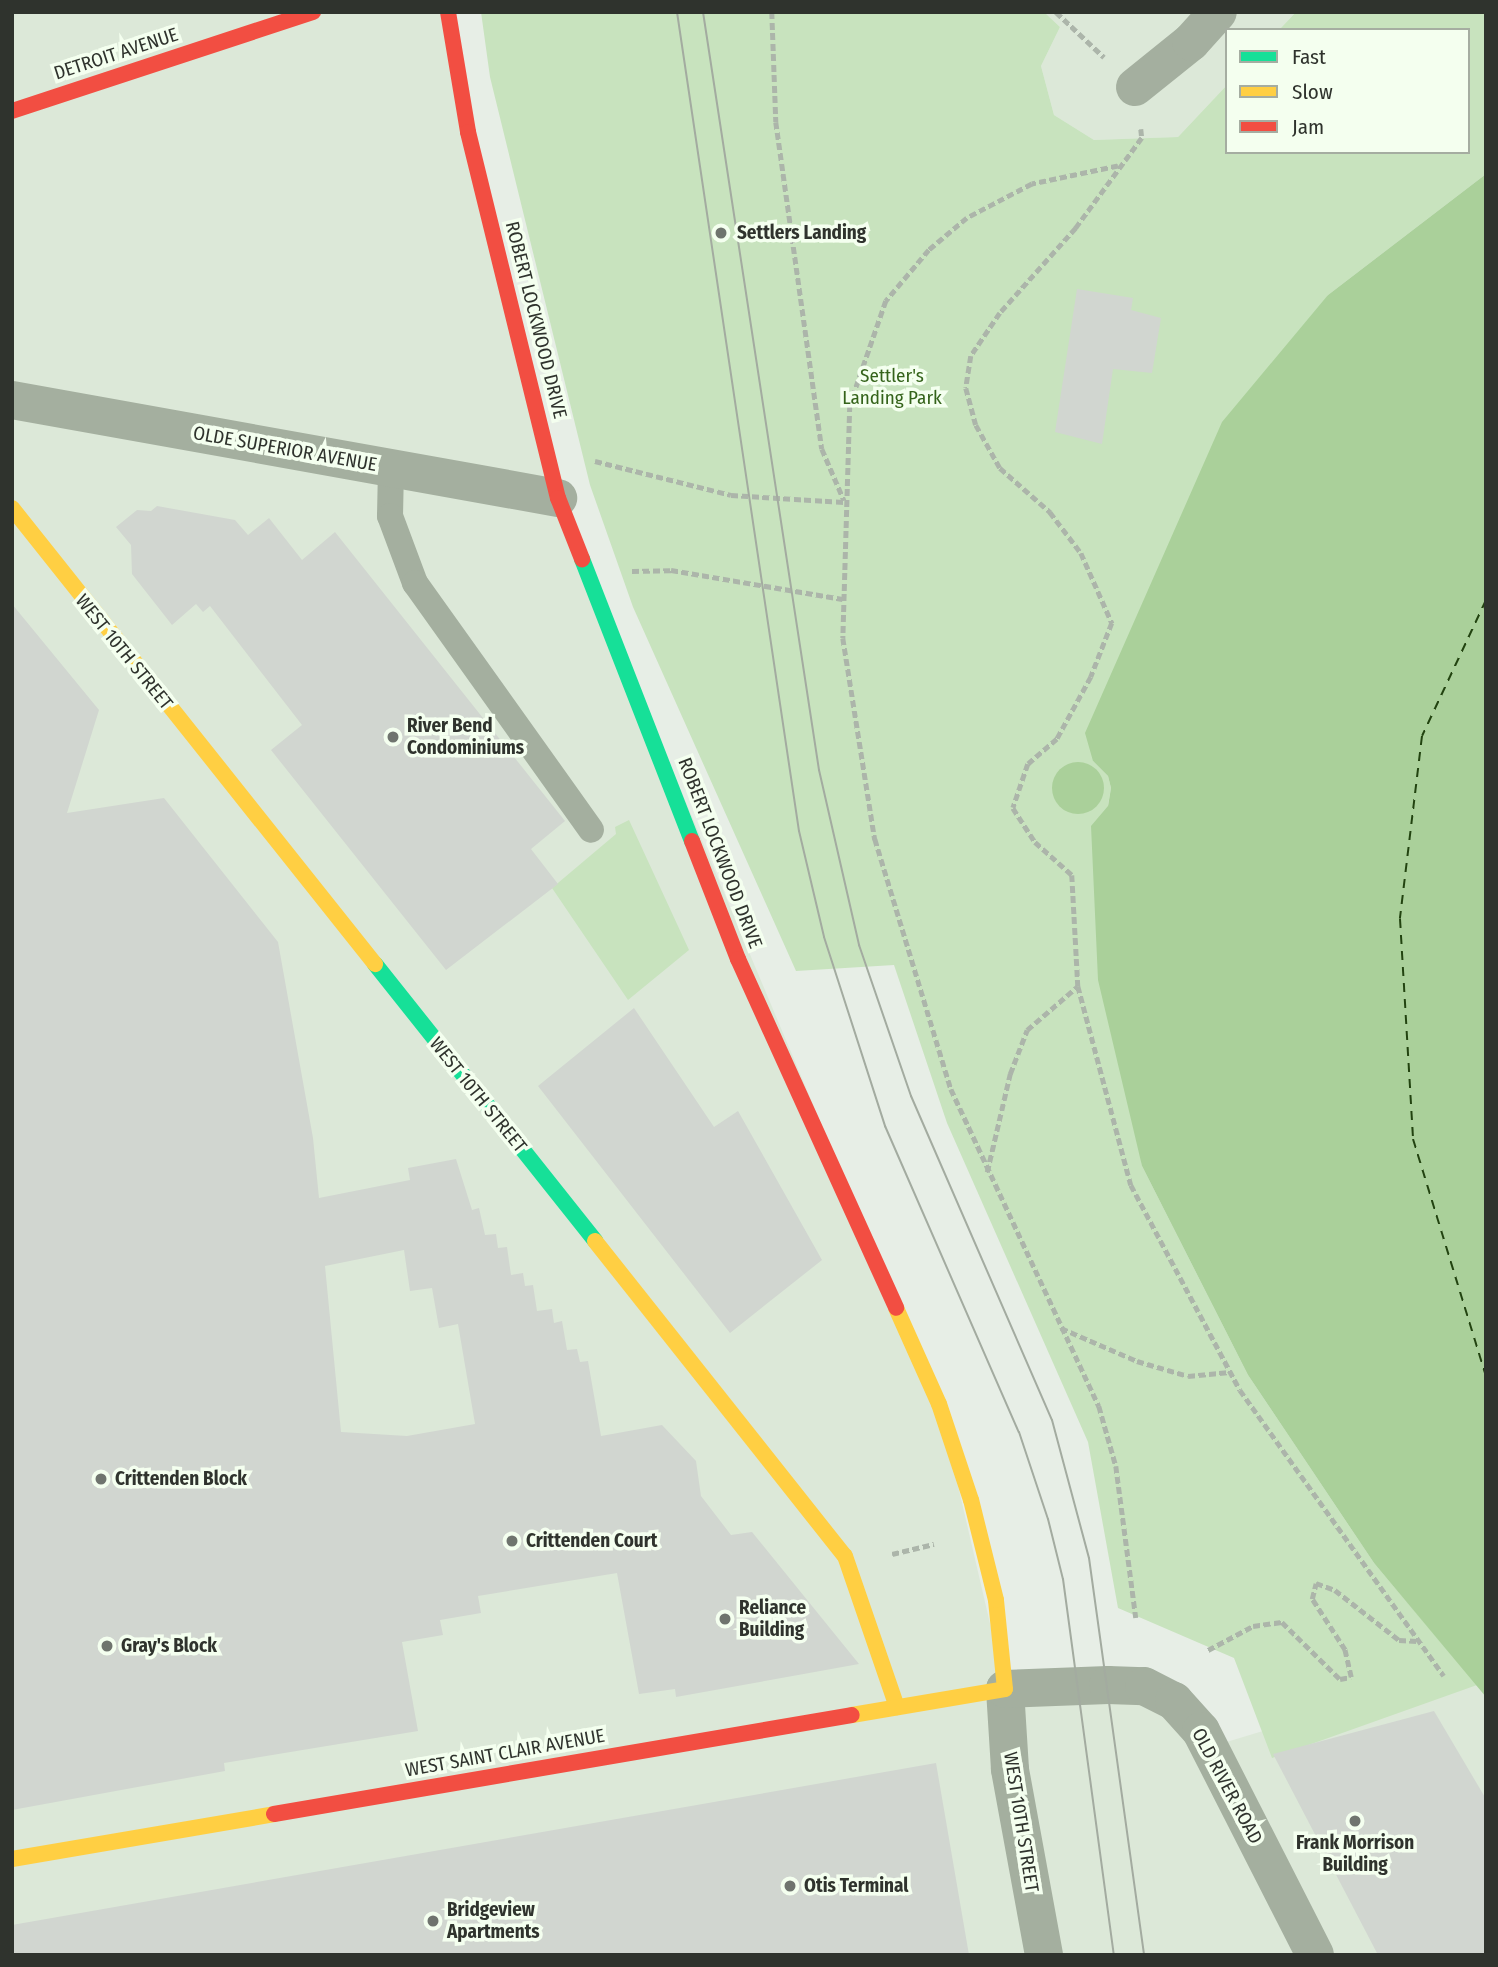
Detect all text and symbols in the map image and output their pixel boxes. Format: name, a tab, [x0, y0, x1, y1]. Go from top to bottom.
street label: DETROIT AVENUE	[51, 23, 181, 85]
legend	[1225, 28, 1470, 154]
text: Fast	[1292, 44, 1326, 70]
text: Slow	[1292, 79, 1333, 105]
text: Jam	[1292, 114, 1324, 140]
street label: ROBERT LOCKWOOD DRIVE	[500, 219, 572, 421]
place label: Settlers Landing	[737, 222, 866, 244]
marker: Settlers Landing	[711, 223, 731, 243]
park label: Settler's Landing Park	[842, 365, 942, 409]
street label: OLDE SUPERIOR AVENUE	[191, 422, 379, 476]
street label: WEST 10TH STREET	[71, 590, 177, 714]
place label: River Bend Condominiums	[407, 715, 524, 759]
marker: River Bend Condominiums	[385, 729, 401, 745]
street label: ROBERT LOCKWOOD DRIVE	[673, 754, 767, 952]
street label: WEST 10TH STREET	[425, 1033, 531, 1157]
place label: Crittenden Block	[115, 1468, 247, 1490]
marker: Crittenden Block	[93, 1471, 109, 1487]
place label: Crittenden Court	[526, 1530, 657, 1552]
marker: Crittenden Court	[504, 1533, 520, 1549]
place label: Reliance Building	[739, 1597, 806, 1641]
marker: Reliance Building	[717, 1611, 733, 1627]
place label: Gray's Block	[121, 1635, 217, 1657]
marker: Gray's Block	[99, 1638, 115, 1654]
street label: WEST SAINT CLAIR AVENUE	[404, 1724, 606, 1782]
street label: OLD RIVER ROAD	[1187, 1724, 1267, 1848]
street label: WEST 10TH STREET	[999, 1750, 1043, 1894]
marker: Frank Morrison Building	[1347, 1813, 1363, 1829]
place label: Frank Morrison Building	[1296, 1832, 1414, 1876]
place label: Otis Terminal	[804, 1875, 909, 1897]
marker: Otis Terminal	[782, 1878, 798, 1894]
place label: Bridgeview Apartments	[447, 1899, 540, 1943]
marker: Bridgeview Apartments	[425, 1913, 441, 1929]

